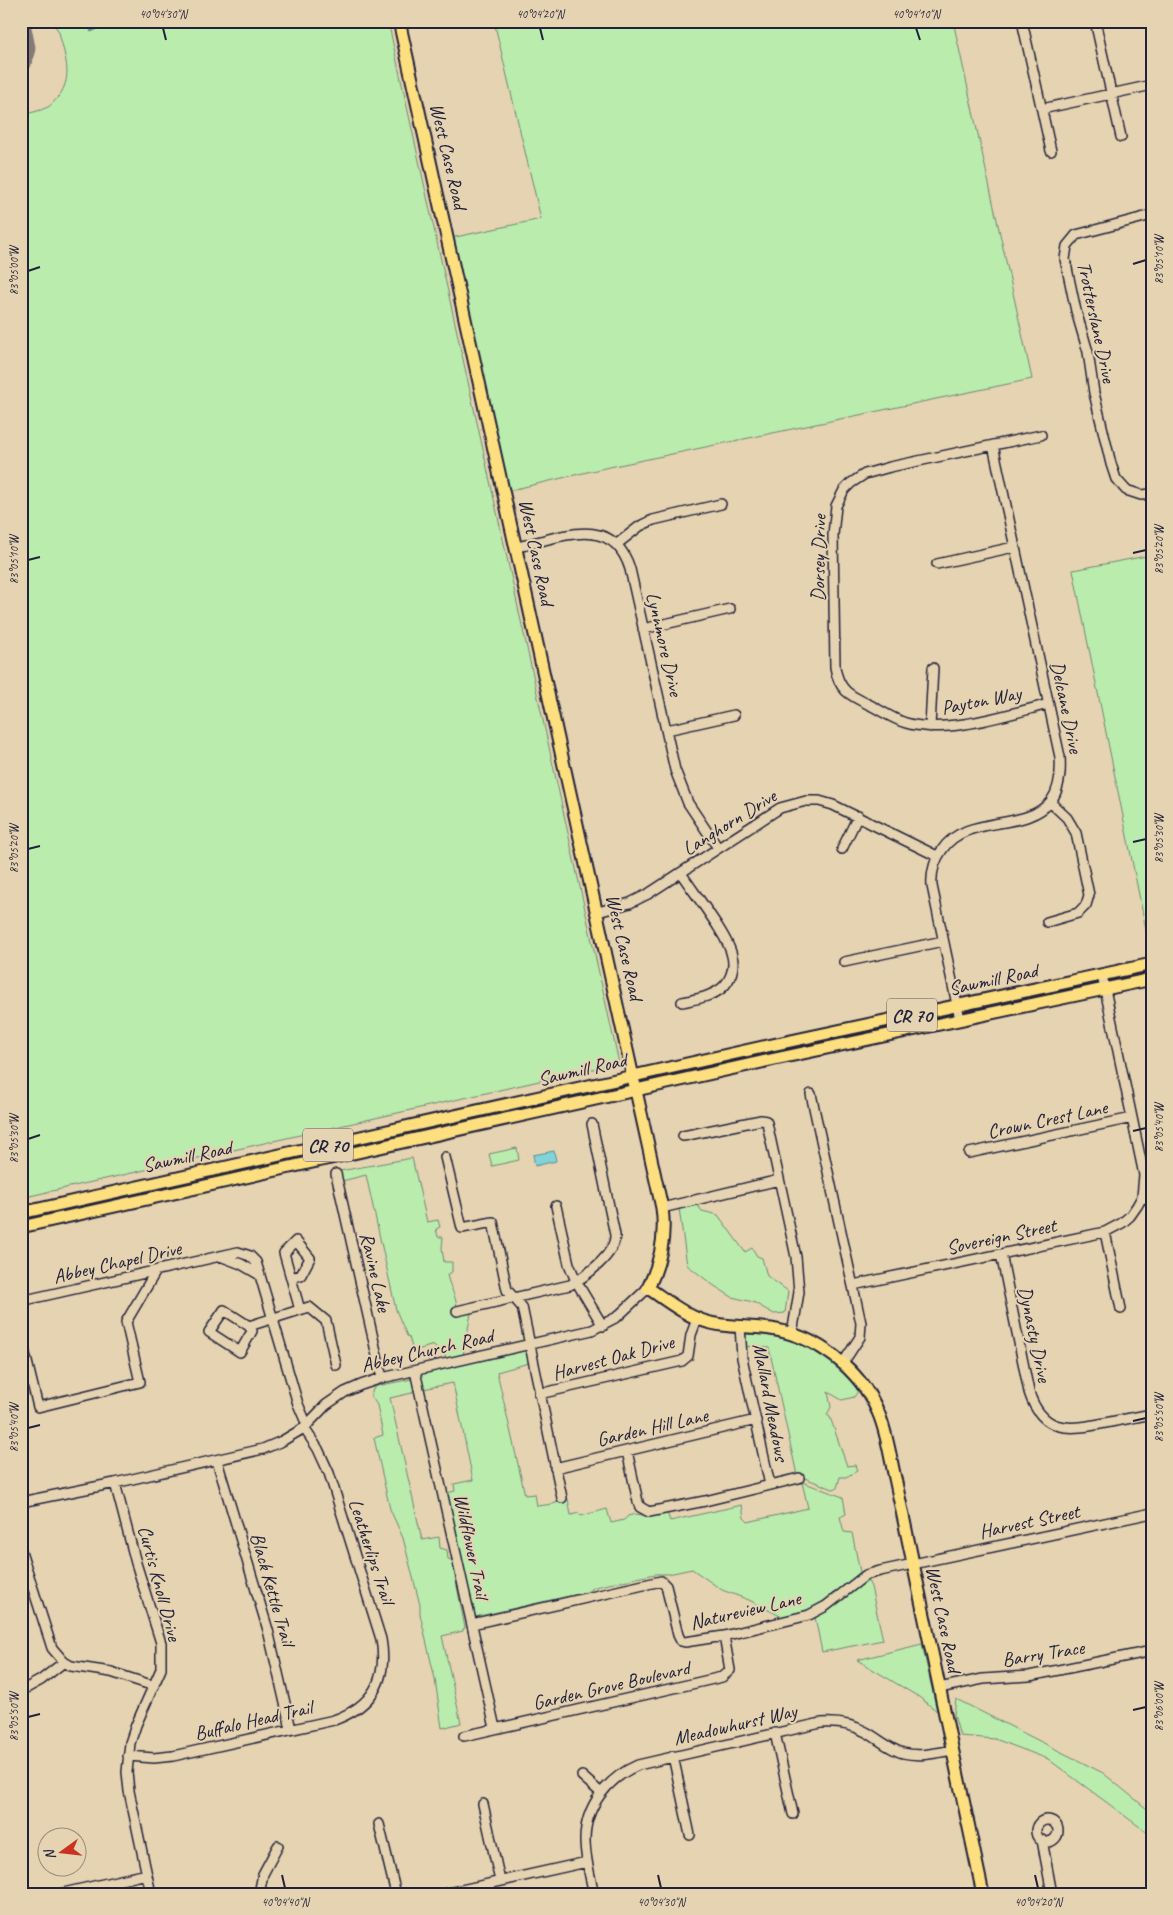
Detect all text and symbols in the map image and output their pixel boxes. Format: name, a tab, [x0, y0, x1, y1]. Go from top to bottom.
text: 40°04'30"N	[139, 6, 188, 22]
text: 40°04'20"N	[516, 6, 565, 22]
text: 40°04'10"N	[892, 6, 941, 22]
street label: West Case Road	[424, 101, 474, 215]
text: 83°05'10"W	[1151, 233, 1167, 284]
text: 83°05'00"W	[6, 244, 22, 295]
street label: Trotterslane Drive	[1071, 259, 1122, 386]
street label: West Case Road	[513, 497, 561, 611]
street label: Dorsey Drive	[805, 513, 832, 602]
text: 83°05'20"W	[1151, 523, 1167, 574]
text: 83°05'10"W	[6, 533, 22, 584]
street label: Lynnmore Drive	[640, 590, 689, 700]
street label: Delcane Drive	[1045, 659, 1089, 757]
street label: Payton Way	[939, 680, 1025, 720]
street label: Langhorn Drive	[678, 783, 782, 861]
text: 83°05'30"W	[1151, 812, 1167, 863]
text: 83°05'20"W	[6, 822, 22, 873]
street label: West Case Road	[600, 892, 650, 1006]
street label: Sawmill Road	[946, 957, 1043, 1001]
road number: CR 70	[887, 998, 937, 1032]
street label: Sawmill Road	[535, 1046, 632, 1092]
street label: Crown Crest Lane	[985, 1094, 1111, 1144]
text: 83°05'40"W	[1151, 1101, 1167, 1152]
text: 83°05'30"W	[6, 1112, 22, 1163]
road number: CR 70	[303, 1128, 353, 1162]
street label: Sawmill Road	[140, 1134, 237, 1178]
street label: Sovereign Street	[944, 1212, 1060, 1260]
street label: Ravine Lake	[354, 1230, 397, 1316]
street label: Abbey Chapel Drive	[51, 1235, 185, 1289]
street label: Dynasty Drive	[1012, 1284, 1057, 1386]
street label: Abbey Church Road	[359, 1322, 499, 1378]
street label: Harvest Oak Drive	[550, 1329, 678, 1386]
street label: Mallard Meadows	[747, 1341, 795, 1465]
text: 83°05'50"W	[1151, 1391, 1167, 1442]
text: 83°05'40"W	[6, 1401, 22, 1452]
street label: Garden Hill Lane	[594, 1402, 712, 1452]
street label: Wildflower Trail	[448, 1491, 496, 1604]
street label: Leatherlips Trail	[343, 1496, 401, 1610]
street label: Harvest Street	[977, 1498, 1084, 1544]
street label: Curtis Knoll Drive	[132, 1523, 187, 1645]
street label: Black Kettle Trail	[244, 1530, 302, 1652]
street label: West Case Road	[920, 1564, 968, 1678]
street label: Natureview Lane	[687, 1585, 804, 1635]
street label: Barry Trace	[1000, 1634, 1087, 1672]
street label: Garden Grove Boulevard	[530, 1655, 695, 1716]
text: 83°06'00"W	[1151, 1680, 1167, 1731]
text: 83°05'50"W	[6, 1690, 22, 1741]
street label: Buffalo Head Trail	[192, 1694, 318, 1746]
street label: Meadowhurst Way	[671, 1698, 801, 1751]
north arrow	[38, 1828, 88, 1878]
text: N	[40, 1847, 59, 1862]
text: 40°04'40"N	[261, 1894, 310, 1910]
text: 40°04'30"N	[637, 1894, 686, 1910]
text: 40°04'20"N	[1014, 1894, 1063, 1910]

